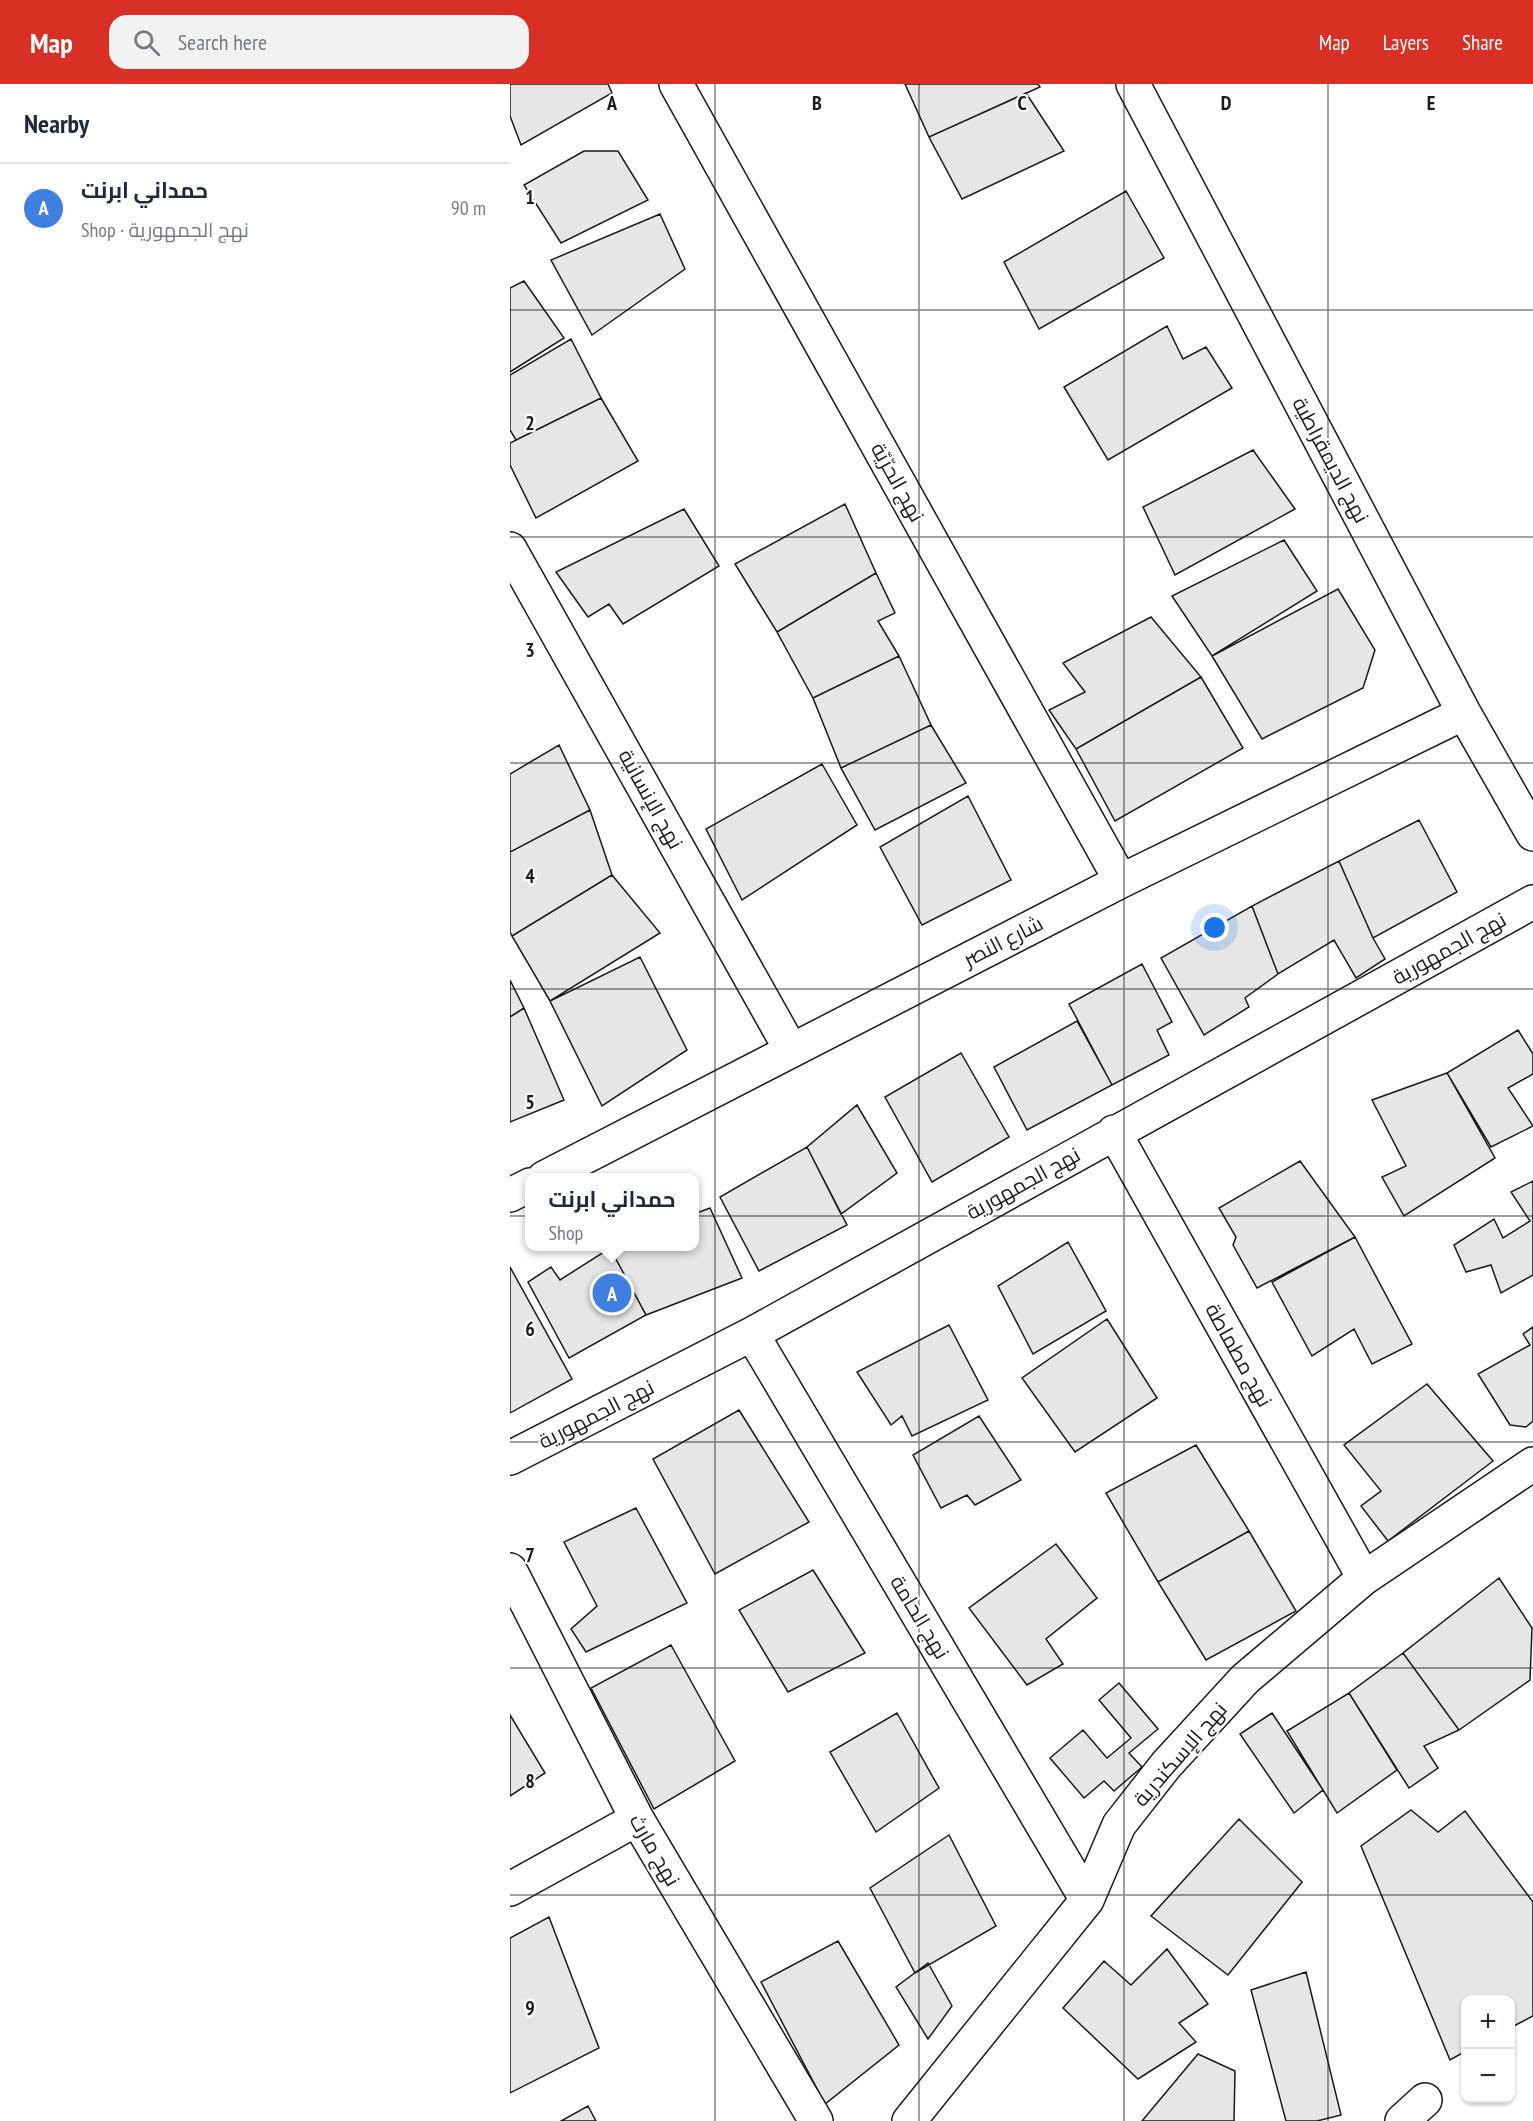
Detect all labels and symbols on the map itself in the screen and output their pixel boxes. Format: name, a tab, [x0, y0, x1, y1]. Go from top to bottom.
text: A	[606, 90, 618, 116]
text: B	[812, 90, 822, 116]
text: C	[1017, 90, 1027, 116]
text: D	[1221, 90, 1232, 116]
text: E	[1427, 90, 1435, 116]
text: 1	[525, 184, 535, 210]
street label: نهج الديمقراطية	[1286, 392, 1376, 528]
text: 2	[525, 410, 535, 436]
street label: نهج الحرّيّة	[864, 437, 931, 527]
text: 3	[525, 637, 535, 663]
street label: نهج الإنسانية	[612, 744, 689, 854]
text: 4	[525, 863, 535, 889]
street label: نهج الجمهورية	[1387, 906, 1511, 991]
street label: شارع النصر	[958, 909, 1048, 974]
your location	[1200, 913, 1229, 942]
text: 5	[525, 1089, 535, 1115]
street label: نهج الجمهورية	[961, 1141, 1085, 1226]
pin: A	[592, 1270, 632, 1316]
street label: نهج مطماطة	[1199, 1298, 1279, 1412]
text: 6	[525, 1316, 535, 1342]
street label: نهج الجمهورية	[534, 1373, 659, 1456]
text: 7	[525, 1542, 535, 1568]
street label: نهج الحامة	[884, 1570, 956, 1664]
street label: نهج الإسكندرية	[1127, 1696, 1234, 1813]
text: 8	[525, 1768, 535, 1794]
street label: نهج مارث	[623, 1809, 686, 1891]
text: 9	[525, 1995, 535, 2021]

